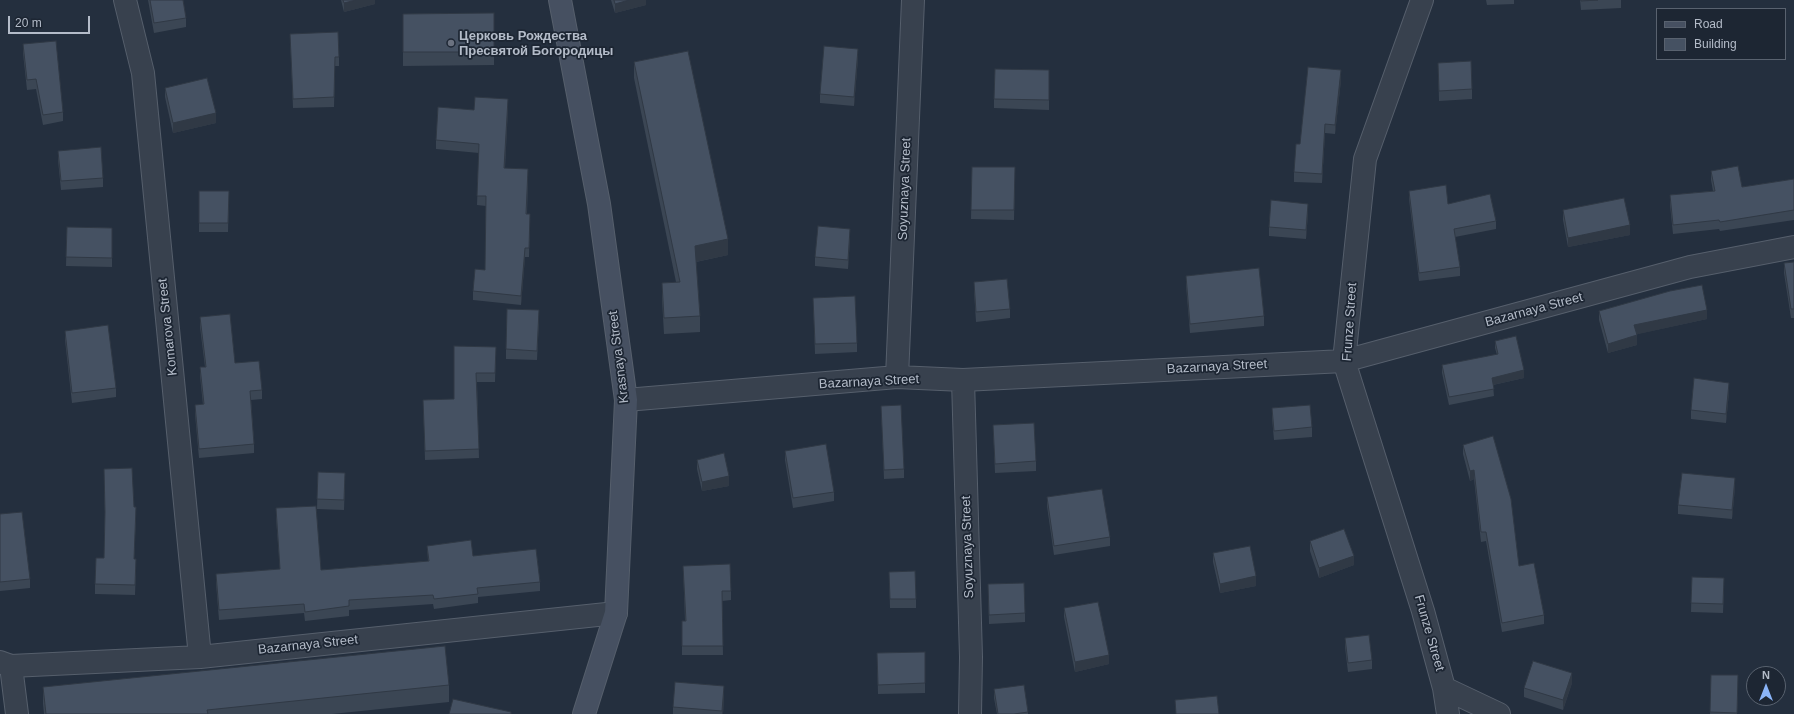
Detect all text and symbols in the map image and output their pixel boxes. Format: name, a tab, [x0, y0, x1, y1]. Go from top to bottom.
scale bar	[10, 8, 92, 34]
legend	[1656, 8, 1786, 60]
text: 20 m	[15, 16, 42, 30]
text: Road	[1694, 17, 1723, 31]
place label: Церковь Рождества Пресвятой Богородицы	[459, 28, 613, 59]
text: Building	[1694, 37, 1737, 51]
marker: Церковь Рождества Пресвятой Богородицы	[446, 38, 456, 48]
street label: Soyuznaya Street	[895, 137, 915, 241]
street label: Komarova Street	[155, 278, 181, 376]
street label: Frunze Street	[1339, 282, 1361, 362]
street label: Bazarnaya Street	[1483, 289, 1585, 331]
street label: Krasnaya Street	[606, 310, 632, 404]
street label: Bazarnaya Street	[1166, 357, 1268, 377]
street label: Bazarnaya Street	[818, 372, 920, 392]
street label: Soyuznaya Street	[958, 495, 978, 599]
street label: Frunze Street	[1411, 593, 1447, 673]
street label: Bazarnaya Street	[257, 632, 359, 658]
north arrow	[1746, 666, 1786, 706]
text: N	[1762, 669, 1770, 681]

